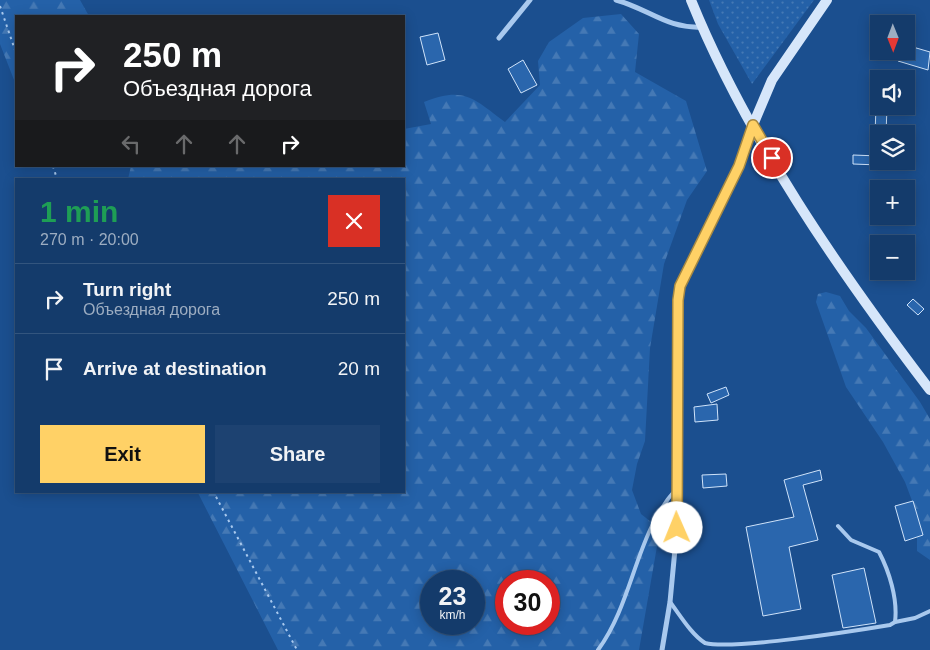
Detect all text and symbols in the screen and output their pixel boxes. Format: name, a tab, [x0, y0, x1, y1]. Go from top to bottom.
north arrow	[870, 15, 915, 60]
map controls	[870, 15, 915, 280]
icon: right	[40, 35, 105, 100]
text: 250 m	[123, 35, 222, 74]
button: sound	[870, 70, 915, 115]
text: Объездная дорога	[123, 76, 312, 101]
button: layers	[870, 125, 915, 170]
icon: left	[117, 130, 145, 158]
icon: ahead	[170, 130, 198, 158]
icon: ahead	[223, 130, 251, 158]
icon: right	[276, 130, 304, 158]
pin	[751, 137, 793, 179]
icon: arrive	[758, 144, 786, 172]
button: +	[870, 180, 915, 225]
text: 1 min	[40, 195, 118, 228]
button: close	[328, 195, 380, 247]
text: 270 m · 20:00	[40, 231, 139, 248]
button: −	[870, 235, 915, 280]
text: Turn right	[83, 279, 171, 300]
icon: right	[40, 285, 68, 313]
text: 250 m	[327, 288, 380, 309]
text: Объездная дорога	[83, 301, 220, 318]
icon: arrive	[40, 355, 68, 383]
text: Arrive at destination	[83, 358, 267, 379]
text: 20 m	[338, 358, 380, 379]
button: Exit	[40, 425, 205, 483]
button: Share	[215, 425, 380, 483]
position arrow	[650, 501, 702, 553]
speed limit sign: 30	[495, 570, 560, 635]
text: 23	[439, 582, 466, 610]
text: km/h	[439, 608, 466, 622]

